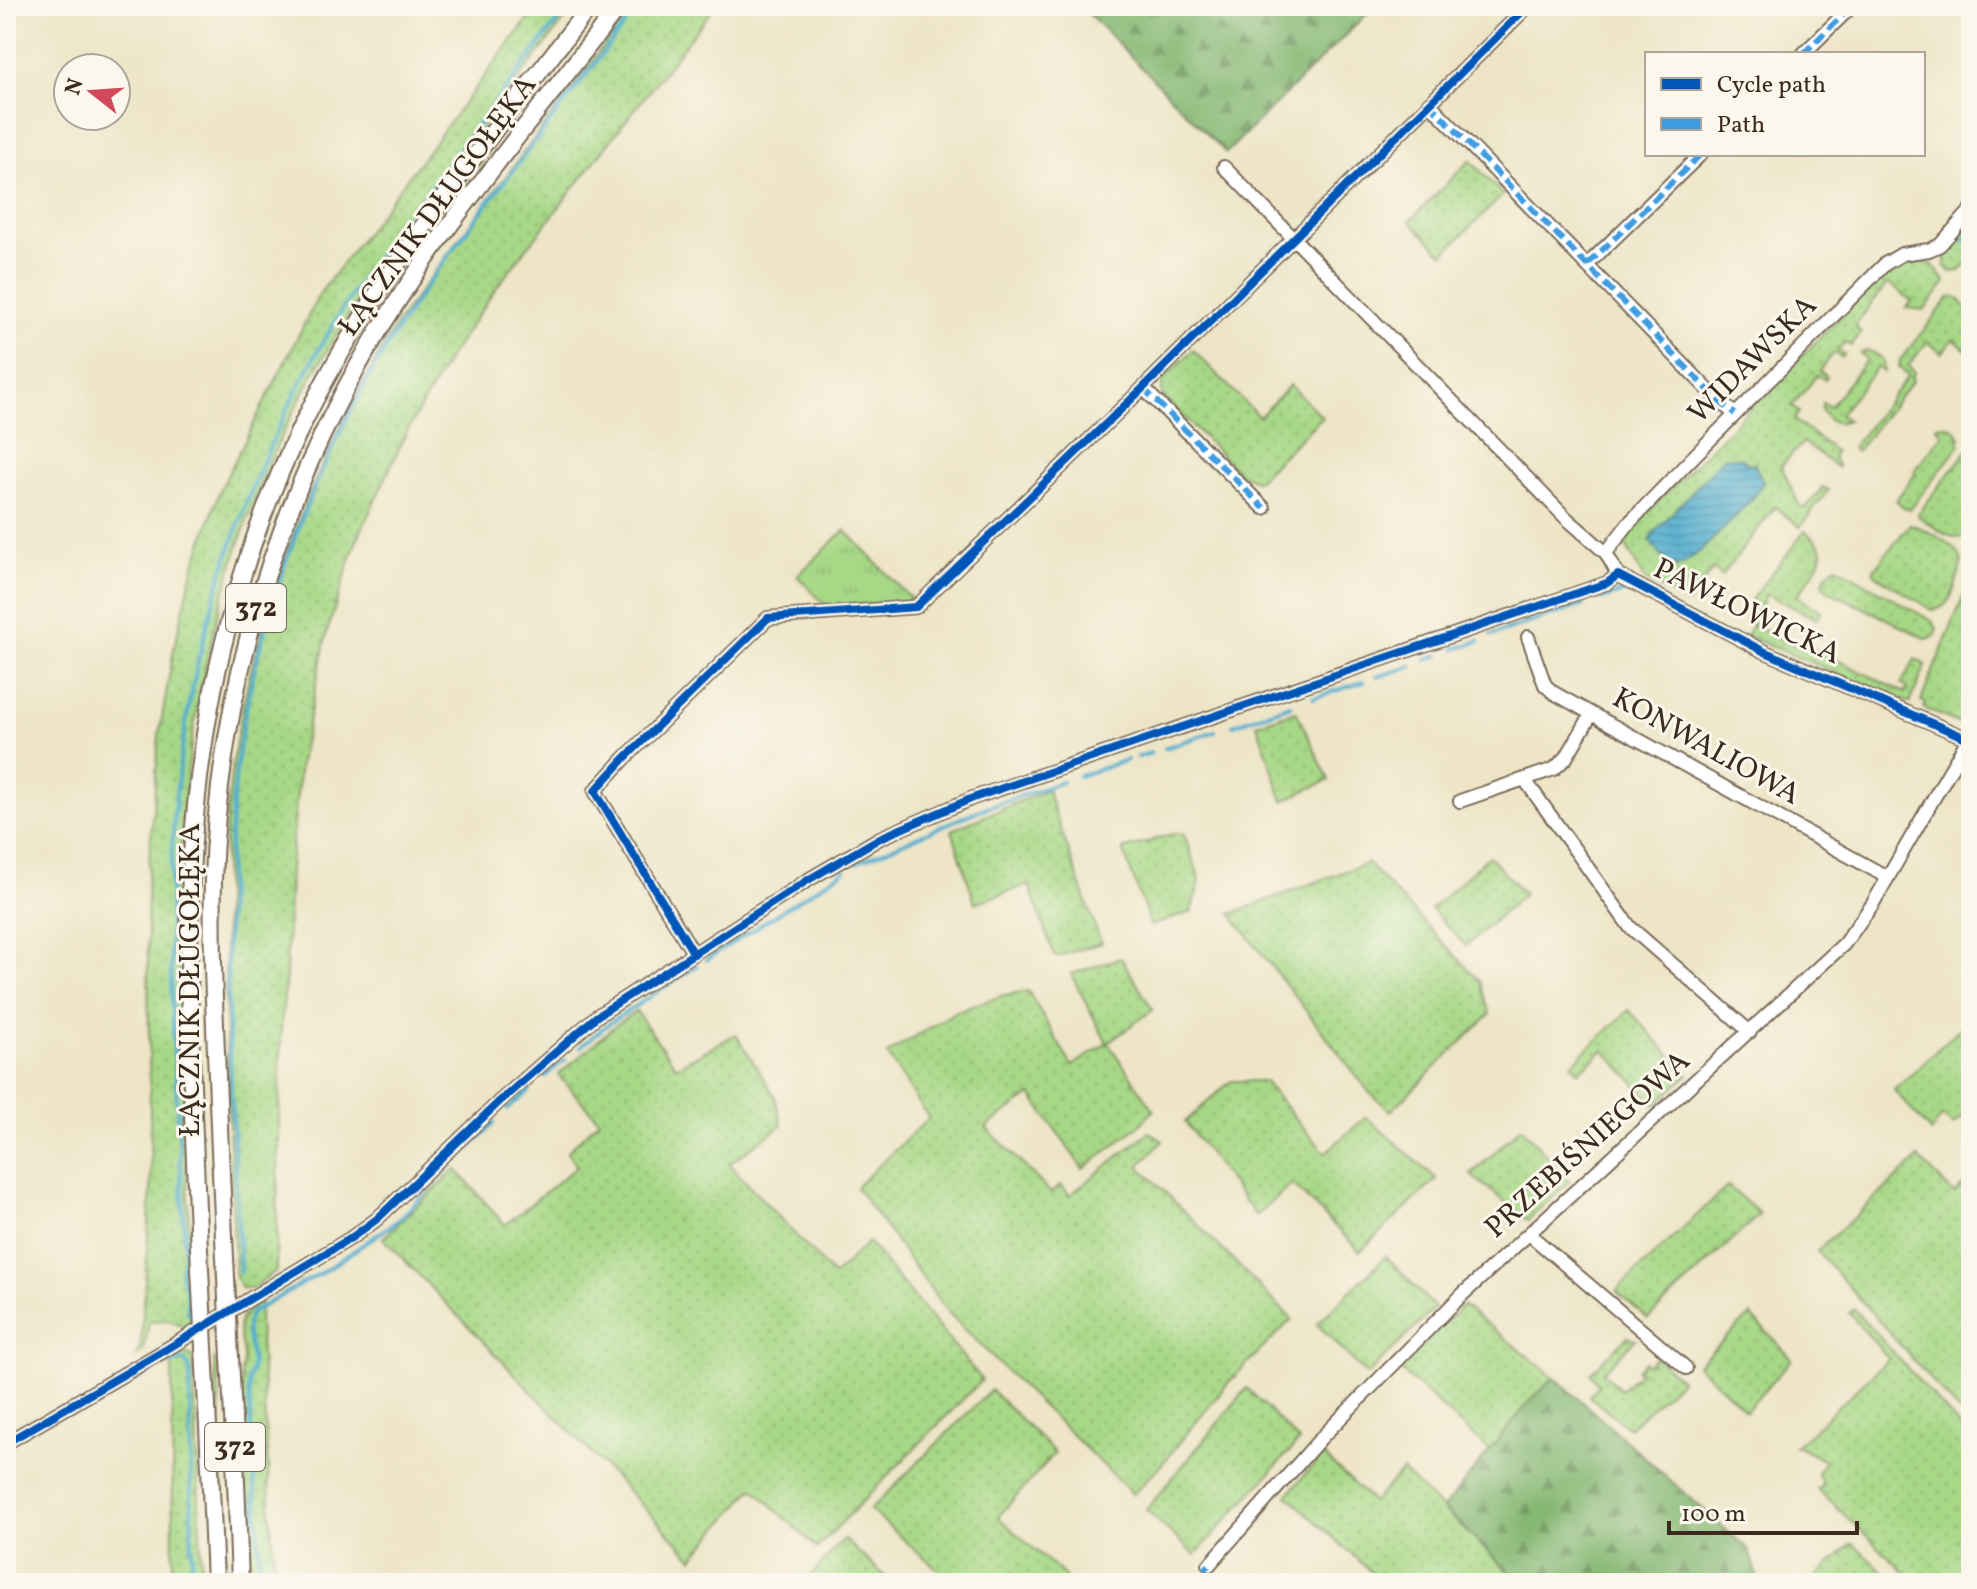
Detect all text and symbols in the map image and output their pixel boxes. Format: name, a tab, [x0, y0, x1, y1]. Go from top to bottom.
north arrow	[52, 52, 132, 132]
legend	[1645, 52, 1925, 156]
street label: ŁĄCZNIK DŁUGOŁĘKA	[329, 67, 547, 345]
text: Cycle path	[1717, 69, 1826, 103]
text: N	[58, 75, 92, 99]
text: Path	[1717, 109, 1765, 143]
street label: WIDAWSKA	[1679, 286, 1827, 434]
street label: PAWŁOWICKA	[1646, 548, 1848, 676]
road number: 372	[226, 584, 286, 632]
street label: KONWALIOWA	[1604, 678, 1808, 816]
street label: ŁĄCZNIK DŁUGOŁĘKA	[170, 823, 212, 1137]
street label: PRZEBIŚNIEGOWA	[1476, 1041, 1700, 1249]
road number: 372	[205, 1423, 265, 1471]
scale bar	[1669, 1485, 1857, 1535]
text: 100 m	[1681, 1498, 1746, 1532]

